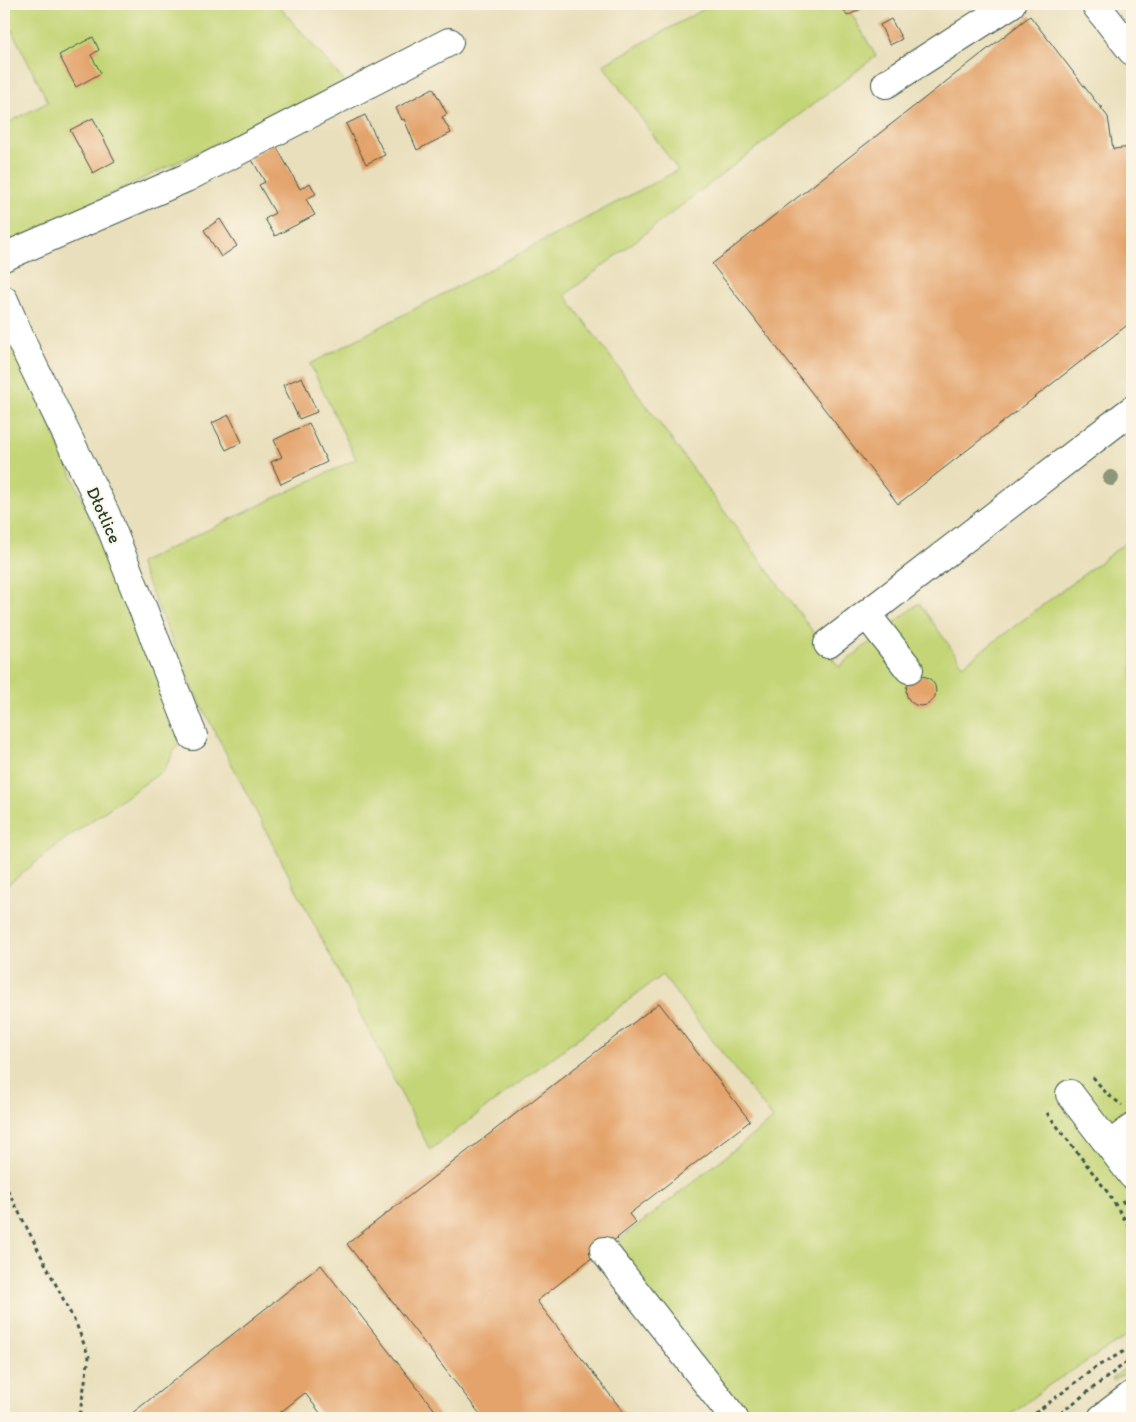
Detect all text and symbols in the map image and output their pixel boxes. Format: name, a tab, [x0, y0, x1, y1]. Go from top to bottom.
street label: Dłotlice	[82, 483, 126, 547]

